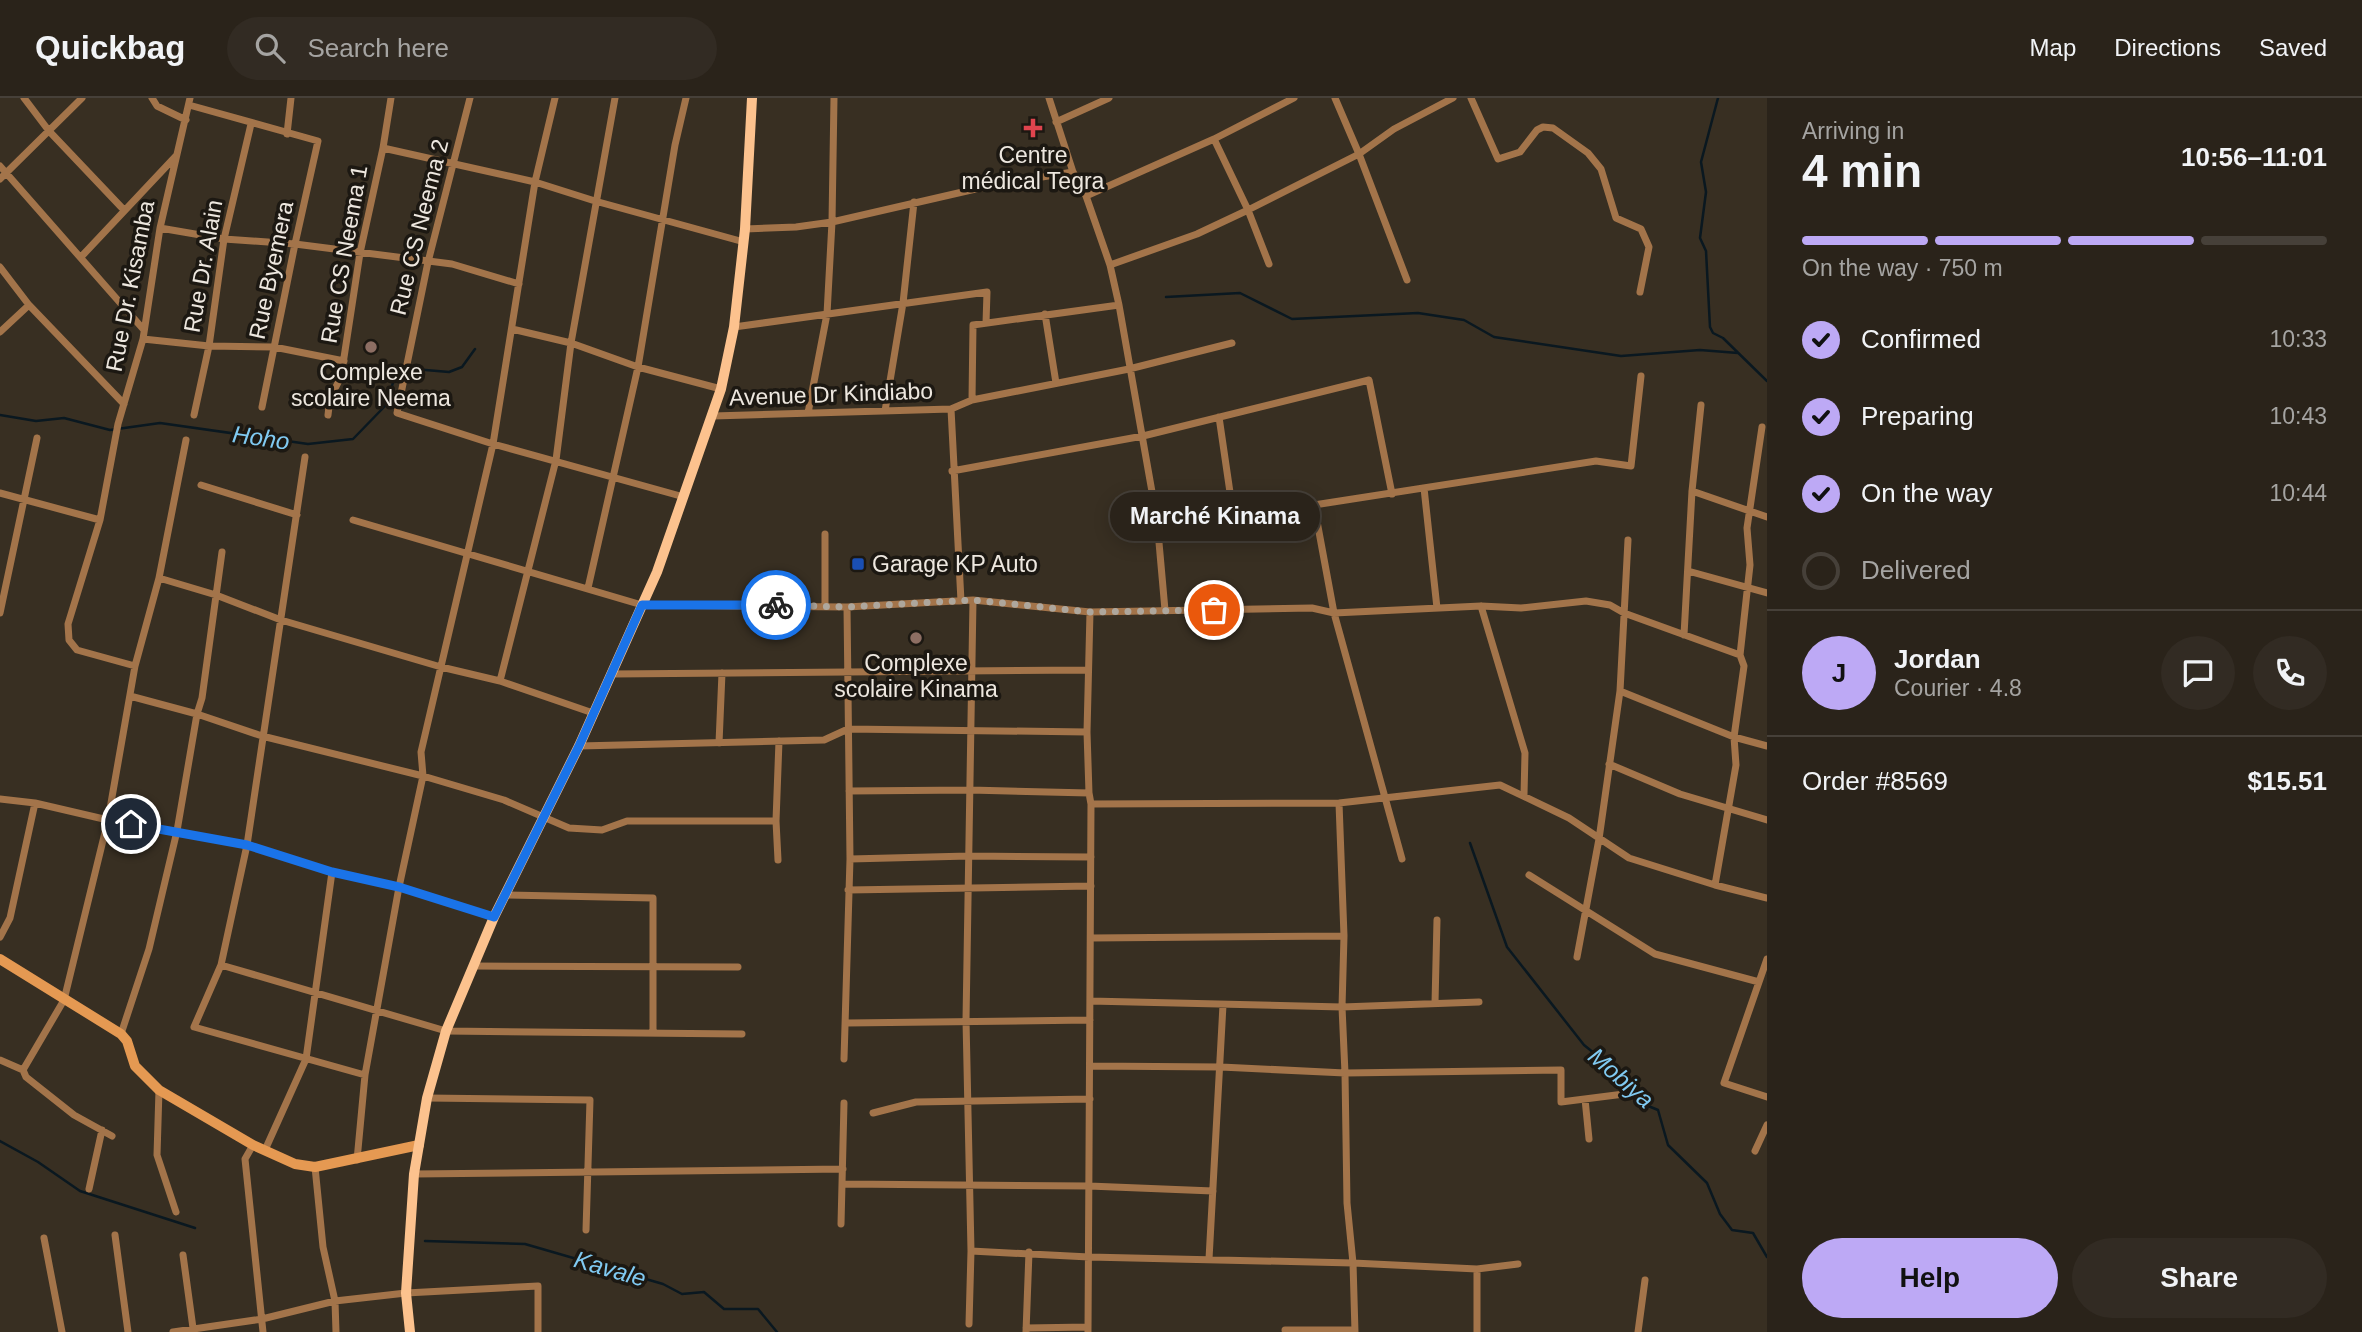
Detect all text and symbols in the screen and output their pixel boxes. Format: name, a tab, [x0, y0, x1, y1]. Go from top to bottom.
search box	[227, 17, 717, 80]
text: Quickbag	[35, 29, 185, 66]
icon: search	[251, 29, 289, 67]
text: Search here	[307, 33, 449, 63]
text: Map	[2030, 34, 2076, 61]
text: Directions	[2114, 34, 2221, 61]
text: Saved	[2259, 34, 2327, 61]
marker: Centre médical Tegra	[1023, 118, 1043, 138]
text: Arriving in	[1802, 118, 1904, 144]
street label: Rue CS Neema 2	[385, 136, 453, 318]
place label: Centre médical Tegra	[962, 142, 1105, 194]
text: 10:56–11:01	[2181, 142, 2327, 172]
text: 4 min	[1802, 145, 1922, 197]
street label: Rue CS Neema 1	[316, 163, 372, 345]
street label: Rue Dr. Kisamba	[101, 198, 159, 374]
street label: Rue Dr. Alain	[179, 198, 227, 334]
street label: Rue Byemera	[244, 198, 298, 341]
text: On the way · 750 m	[1802, 255, 2003, 281]
icon: check	[1802, 321, 1840, 359]
text: Confirmed	[1861, 324, 1981, 354]
text: 10:33	[2269, 326, 2327, 352]
marker: Complexe scolaire Neema	[363, 339, 379, 355]
place label: Complexe scolaire Neema	[291, 359, 451, 411]
street label: Avenue Dr Kindiabo	[729, 377, 933, 411]
icon: check	[1802, 398, 1840, 436]
text: Preparing	[1861, 401, 1974, 431]
text: 10:43	[2269, 403, 2327, 429]
water label: Hoho	[231, 420, 291, 455]
icon: check	[1802, 475, 1840, 513]
text: On the way	[1861, 478, 1993, 508]
text: 10:44	[2269, 480, 2327, 506]
callout: Marché Kinama	[1109, 491, 1319, 540]
text: Marché Kinama	[1130, 503, 1300, 529]
place label: Garage KP Auto	[872, 551, 1038, 577]
text: Delivered	[1861, 555, 1971, 585]
marker: Garage KP Auto	[850, 556, 866, 572]
courier	[741, 570, 811, 640]
pin	[1184, 580, 1244, 640]
icon: bike	[757, 586, 795, 624]
icon: bag	[1195, 591, 1233, 629]
marker: Complexe scolaire Kinama	[908, 630, 924, 646]
button: chat	[2161, 636, 2235, 710]
button: phone	[2253, 636, 2327, 710]
text: Jordan	[1894, 644, 1981, 674]
place label: Complexe scolaire Kinama	[834, 650, 998, 702]
text: J	[1832, 658, 1846, 688]
text: Courier · 4.8	[1894, 675, 2022, 701]
text: Order #8569	[1802, 766, 1948, 796]
text: $15.51	[2247, 766, 2327, 796]
pin	[101, 794, 161, 854]
icon: home	[112, 805, 150, 843]
water label: Mobiya	[1583, 1042, 1659, 1113]
button: Help	[1802, 1238, 2058, 1318]
button: Share	[2072, 1238, 2327, 1318]
water label: Kavale	[571, 1245, 649, 1292]

